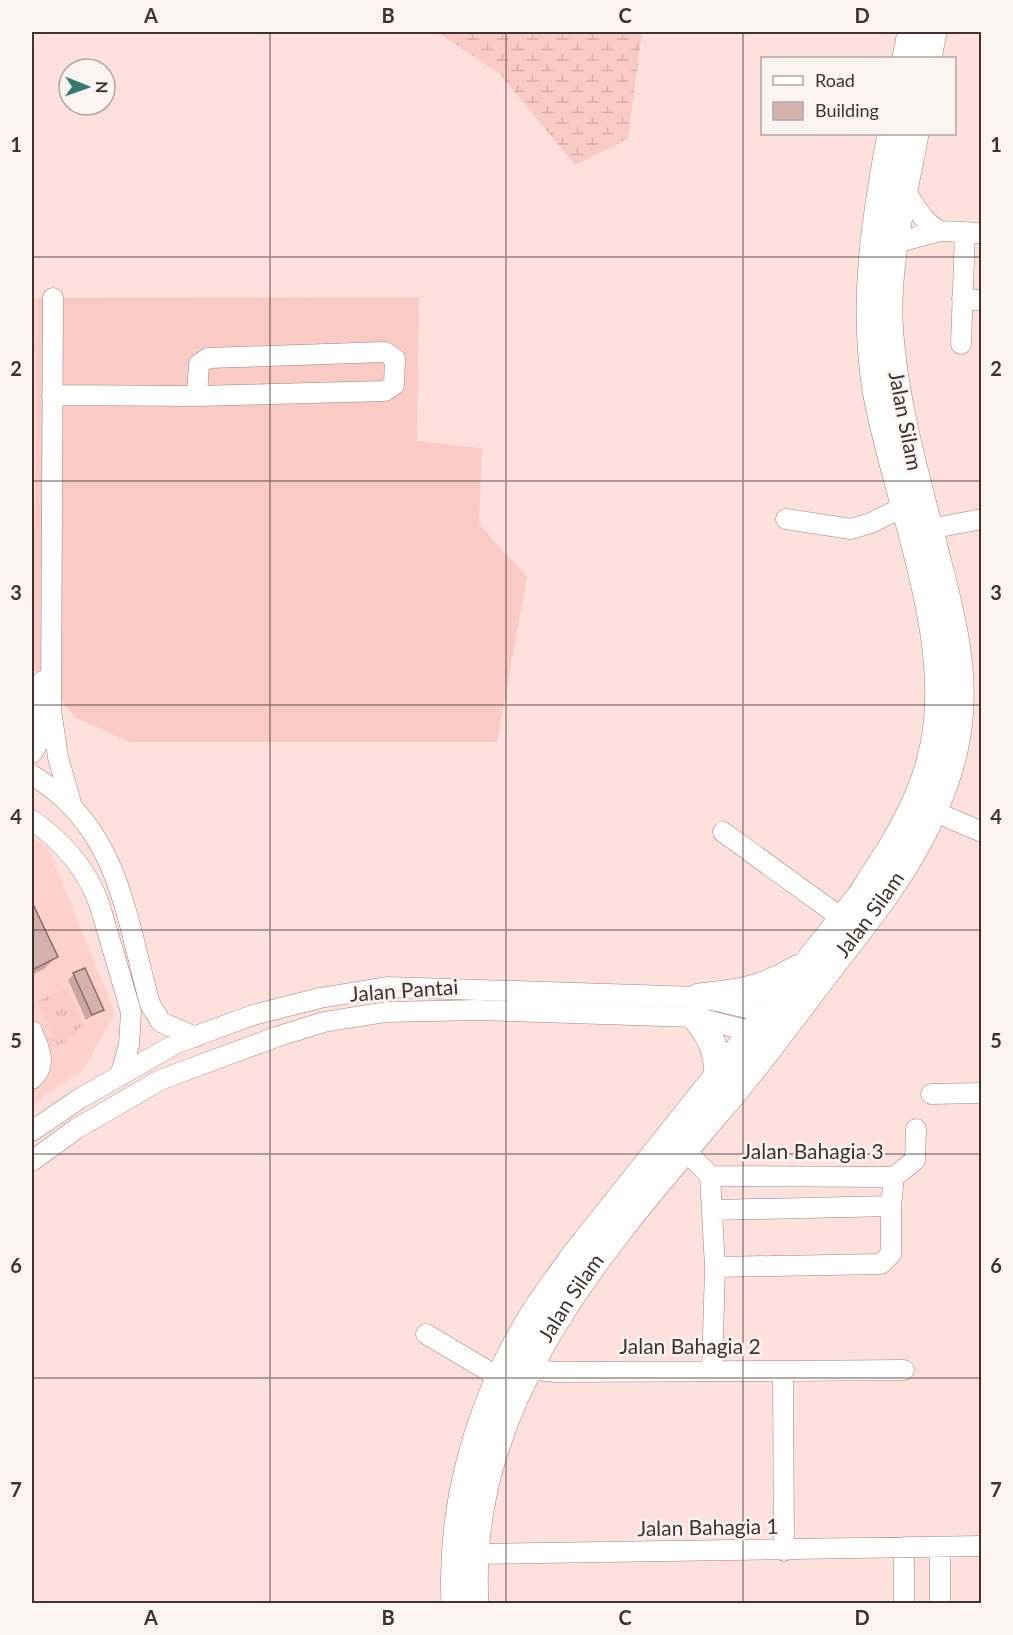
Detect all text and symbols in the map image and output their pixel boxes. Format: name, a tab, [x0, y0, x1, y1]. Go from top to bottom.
text: A	[143, 3, 158, 27]
text: B	[381, 3, 395, 27]
text: C	[618, 3, 632, 27]
text: D	[854, 3, 870, 27]
north arrow	[57, 57, 117, 117]
legend	[761, 57, 956, 135]
text: Road	[815, 69, 855, 91]
text: N	[93, 81, 112, 94]
text: Building	[815, 99, 879, 121]
text: 1	[10, 132, 22, 156]
text: 1	[990, 132, 1002, 156]
text: 2	[10, 356, 22, 380]
text: 2	[990, 356, 1002, 380]
street label: Jalan Silam	[885, 369, 928, 472]
text: 3	[10, 580, 22, 604]
text: 3	[990, 580, 1002, 604]
text: 4	[10, 804, 22, 828]
text: 4	[990, 804, 1002, 828]
street label: Jalan Silam	[829, 866, 908, 962]
street label: Jalan Pantai	[349, 973, 459, 1006]
text: 5	[10, 1028, 22, 1052]
text: 5	[990, 1028, 1002, 1052]
street label: Jalan Bahagia 3	[742, 1138, 884, 1163]
street label: Jalan Silam	[532, 1248, 608, 1346]
text: 6	[10, 1253, 22, 1277]
text: 6	[990, 1253, 1002, 1277]
street label: Jalan Bahagia 2	[619, 1333, 761, 1358]
text: 7	[10, 1477, 22, 1501]
text: 7	[990, 1477, 1002, 1501]
street label: Jalan Bahagia 1	[637, 1513, 779, 1540]
text: A	[143, 1605, 158, 1629]
text: B	[381, 1605, 395, 1629]
text: C	[618, 1605, 632, 1629]
text: D	[854, 1605, 870, 1629]

